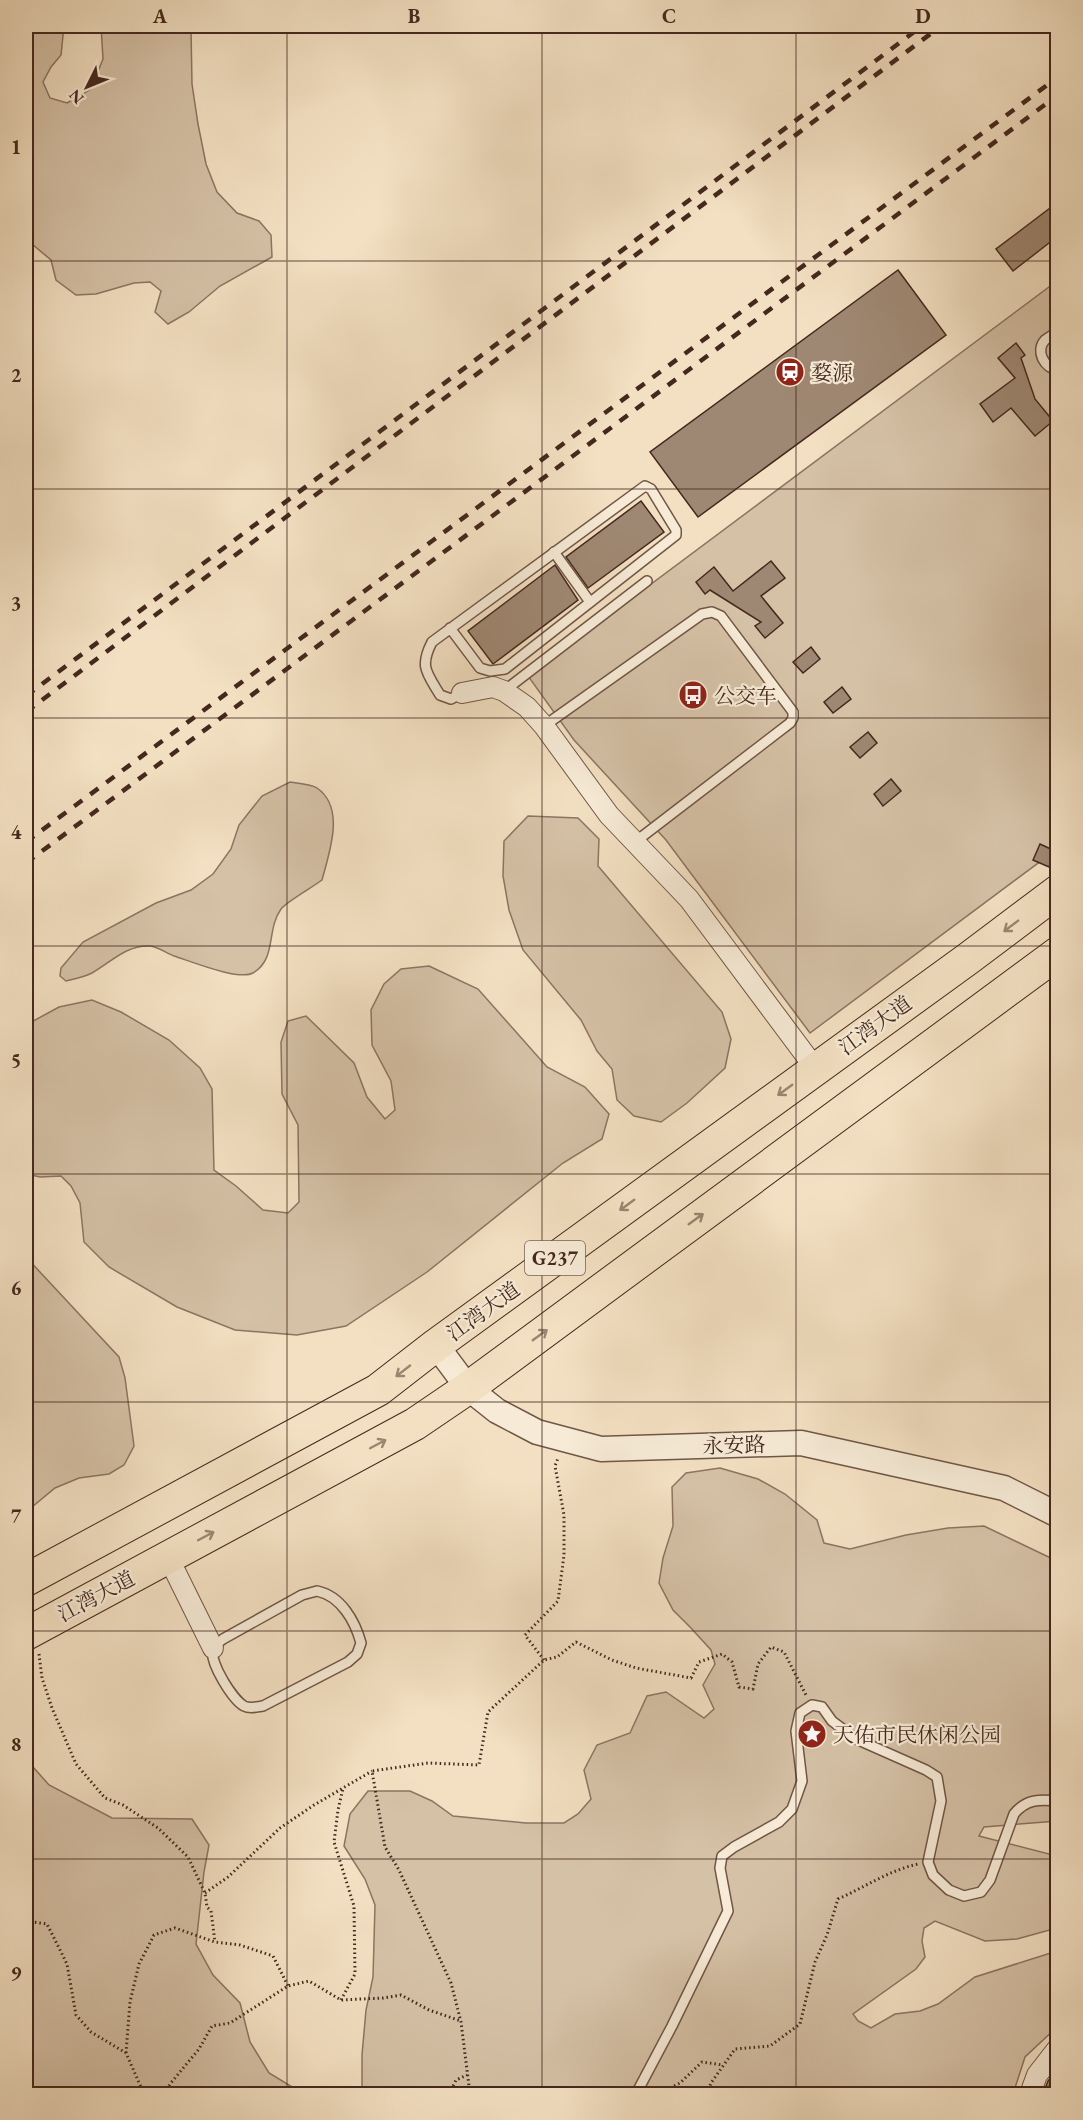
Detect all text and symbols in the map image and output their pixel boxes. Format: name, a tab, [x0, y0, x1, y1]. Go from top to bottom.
text: A	[152, 3, 168, 29]
text: B	[408, 3, 420, 29]
text: C	[662, 3, 676, 29]
text: D	[915, 3, 931, 29]
north arrow	[57, 57, 117, 117]
text: N	[64, 85, 88, 109]
text: 1	[11, 134, 21, 160]
station icon: 婺源	[774, 356, 806, 388]
place label: 婺源	[811, 359, 853, 386]
text: 2	[11, 362, 22, 388]
text: 3	[11, 590, 21, 616]
bus stop icon: 公交车	[677, 679, 709, 711]
place label: 公交车	[714, 682, 777, 709]
text: 4	[11, 819, 22, 845]
one-way arrow	[1003, 920, 1019, 933]
street label: 江湾大道	[833, 989, 917, 1061]
text: 5	[11, 1047, 21, 1073]
one-way arrow	[777, 1084, 793, 1096]
one-way arrow	[620, 1199, 636, 1211]
one-way arrow	[688, 1213, 704, 1226]
road number: G237	[525, 1241, 585, 1275]
text: 6	[11, 1275, 22, 1301]
street label: 江湾大道	[441, 1275, 525, 1347]
one-way arrow	[531, 1329, 547, 1341]
one-way arrow	[395, 1364, 411, 1377]
street label: 永安路	[702, 1430, 766, 1460]
one-way arrow	[369, 1438, 386, 1450]
text: 7	[11, 1503, 22, 1529]
one-way arrow	[197, 1530, 215, 1541]
street label: 江湾大道	[53, 1564, 139, 1628]
place icon: 天佑市民休闲公园	[796, 1718, 828, 1750]
place label: 天佑市民休闲公园	[833, 1721, 1001, 1748]
text: 8	[11, 1731, 21, 1757]
text: 9	[11, 1960, 22, 1986]

